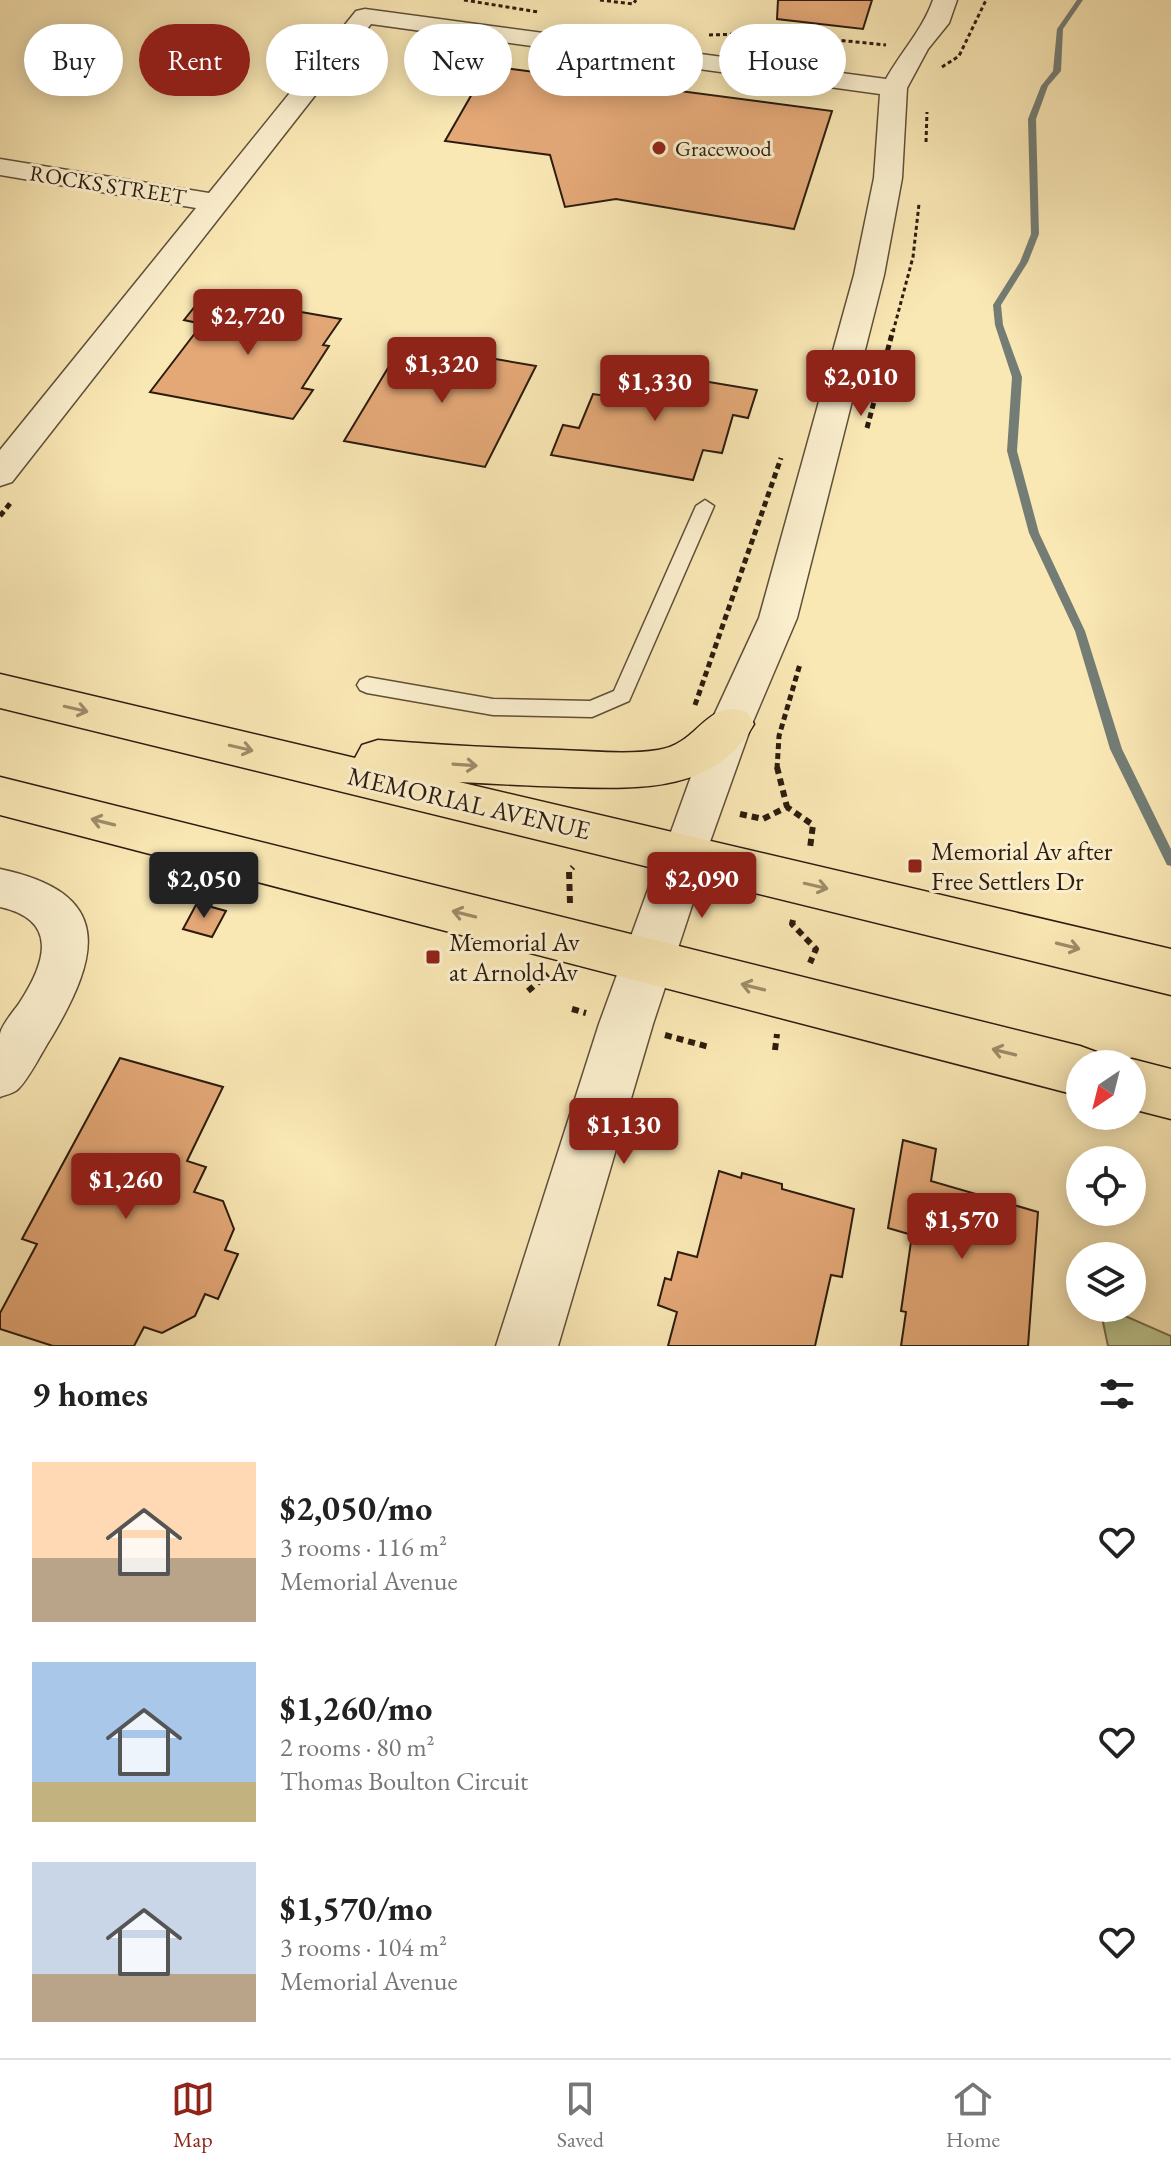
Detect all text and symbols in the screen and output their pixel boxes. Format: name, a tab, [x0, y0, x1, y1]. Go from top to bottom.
chip: Buy	[24, 24, 123, 96]
chip: Rent	[139, 24, 250, 96]
chip: Filters	[266, 24, 388, 96]
chip: New	[404, 24, 512, 96]
chip: Apartment	[528, 24, 703, 96]
chip: House	[719, 24, 846, 96]
place label: Gracewood	[675, 134, 773, 163]
marker: Gracewood	[650, 139, 668, 157]
street label: ROCKS STREET	[28, 158, 189, 212]
pin: $2,720	[183, 289, 313, 357]
text: $2,720	[211, 298, 285, 332]
pin: $1,320	[377, 337, 507, 405]
text: $1,320	[405, 346, 479, 380]
pin: $2,010	[796, 350, 926, 418]
pin: $1,330	[590, 355, 720, 423]
text: $2,010	[824, 359, 898, 393]
text: $1,330	[618, 364, 692, 398]
one-way arrow	[62, 702, 88, 717]
one-way arrow	[227, 742, 253, 757]
one-way arrow	[451, 758, 478, 773]
street label: MEMORIAL AVENUE	[344, 759, 594, 848]
one-way arrow	[91, 814, 117, 829]
place label: Memorial Av after Free Settlers Dr	[931, 834, 1113, 898]
pin: $2,050	[139, 852, 269, 920]
pin: $2,090	[637, 852, 767, 920]
marker: Memorial Av after Free Settlers Dr	[906, 857, 924, 875]
text: $2,050	[167, 861, 241, 895]
text: $2,090	[665, 861, 739, 895]
one-way arrow	[802, 879, 828, 894]
one-way arrow	[451, 906, 477, 921]
place label: Memorial Av at Arnold Av	[449, 925, 580, 989]
one-way arrow	[1055, 940, 1081, 955]
marker: Memorial Av at Arnold Av	[424, 948, 442, 966]
one-way arrow	[740, 979, 766, 994]
one-way arrow	[992, 1043, 1018, 1058]
north arrow	[1066, 1050, 1146, 1130]
map controls	[1066, 1050, 1146, 1322]
pin: $1,130	[559, 1098, 689, 1166]
text: $1,130	[587, 1107, 661, 1141]
button: locate	[1066, 1146, 1146, 1226]
pin: $1,260	[61, 1153, 191, 1221]
text: $1,260	[89, 1162, 163, 1196]
pin: $1,570	[897, 1193, 1027, 1261]
text: $1,570	[925, 1202, 999, 1236]
button: layers	[1066, 1242, 1146, 1322]
text: 9 homes	[32, 1372, 148, 1416]
icon: filters	[1095, 1372, 1139, 1416]
text: $2,050/mo	[280, 1486, 432, 1530]
icon: home	[96, 1494, 192, 1590]
icon: heart	[1095, 1520, 1139, 1564]
text: 3 rooms · 116 m²	[280, 1530, 447, 1564]
text: Memorial Avenue	[280, 1564, 458, 1598]
text: $1,260/mo	[280, 1686, 432, 1730]
icon: home	[96, 1694, 192, 1790]
icon: heart	[1095, 1720, 1139, 1764]
text: 2 rooms · 80 m²	[280, 1730, 435, 1764]
text: Thomas Boulton Circuit	[280, 1764, 528, 1798]
text: $1,570/mo	[280, 1886, 432, 1930]
icon: home	[96, 1894, 192, 1990]
icon: heart	[1095, 1920, 1139, 1964]
text: 3 rooms · 104 m²	[280, 1930, 447, 1964]
text: Memorial Avenue	[280, 1964, 458, 1998]
tab: Map	[171, 2077, 215, 2154]
tab: Saved	[557, 2077, 604, 2154]
tab: Home	[946, 2077, 1000, 2154]

